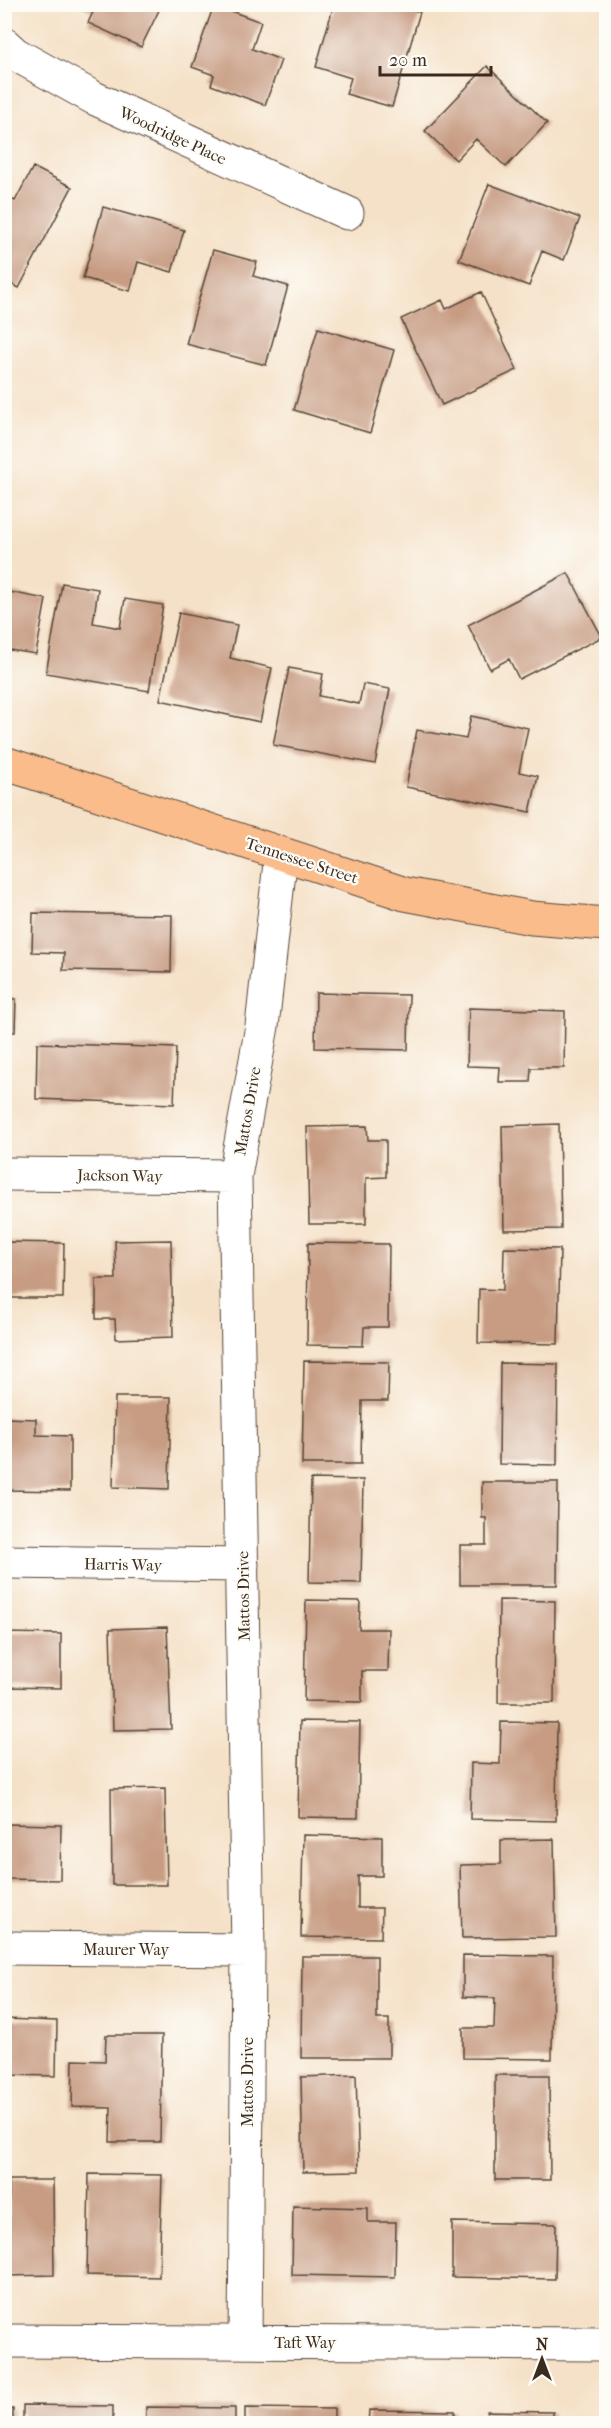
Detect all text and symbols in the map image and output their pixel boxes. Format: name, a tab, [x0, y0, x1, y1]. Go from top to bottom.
scale bar	[380, 39, 491, 77]
text: 20 m	[389, 50, 427, 71]
street label: Woodridge Place	[115, 102, 229, 169]
street label: Tennessee Street	[243, 833, 361, 888]
street label: Mattos Drive	[230, 1065, 265, 1157]
street label: Jackson Way	[75, 1165, 163, 1186]
street label: Mattos Drive	[233, 1551, 254, 1641]
street label: Harris Way	[84, 1554, 163, 1575]
street label: Maurer Way	[83, 1940, 170, 1959]
street label: Mattos Drive	[238, 2037, 257, 2127]
north arrow	[512, 2329, 572, 2389]
street label: Taft Way	[274, 2333, 336, 2352]
text: N	[536, 2335, 549, 2354]

